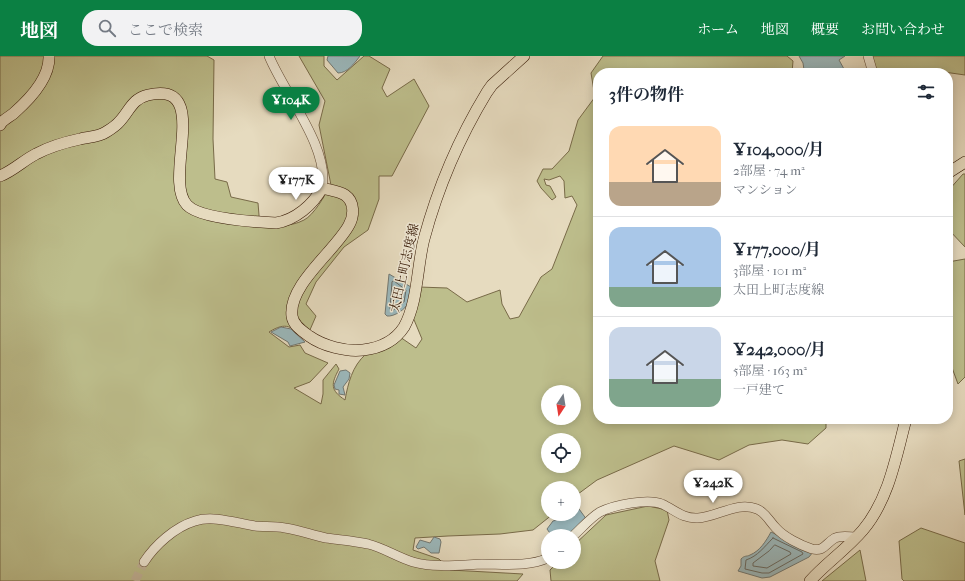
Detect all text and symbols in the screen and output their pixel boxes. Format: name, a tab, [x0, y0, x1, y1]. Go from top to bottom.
search box	[82, 10, 362, 46]
icon: search	[96, 17, 118, 39]
text: 地図	[20, 20, 58, 42]
text: ここで検索	[128, 21, 203, 39]
text: ホーム	[697, 21, 739, 38]
text: 地図	[761, 21, 789, 38]
text: 概要	[811, 21, 839, 38]
text: お問い合わせ	[861, 21, 945, 38]
icon: filters	[915, 81, 937, 103]
text: 3件の物件	[609, 84, 684, 104]
pin: ¥104K	[263, 87, 319, 121]
text: ¥104K	[272, 92, 310, 107]
text: ¥104,000/月	[733, 139, 825, 159]
icon: home	[641, 142, 689, 190]
text: 2部屋 · 74 m²	[733, 163, 805, 178]
pin: ¥177K	[268, 167, 324, 201]
text: ¥177K	[278, 172, 314, 187]
text: マンション	[733, 182, 797, 197]
street label: 太田上町志度線	[386, 222, 422, 314]
text: ¥177,000/月	[733, 239, 821, 259]
icon: home	[641, 243, 689, 291]
text: 3部屋 · 101 m²	[733, 263, 806, 278]
text: 太田上町志度線	[733, 282, 824, 297]
text: ¥242,000/月	[733, 339, 827, 359]
icon: home	[641, 343, 689, 391]
text: 5部屋 · 163 m²	[733, 363, 807, 378]
text: 一戸建て	[733, 382, 785, 397]
north arrow	[541, 385, 581, 425]
map controls	[541, 385, 581, 569]
button: locate	[541, 433, 581, 473]
pin: ¥242K	[685, 470, 741, 504]
text: ¥242K	[693, 475, 733, 490]
button: +	[541, 481, 581, 521]
button: −	[541, 529, 581, 569]

